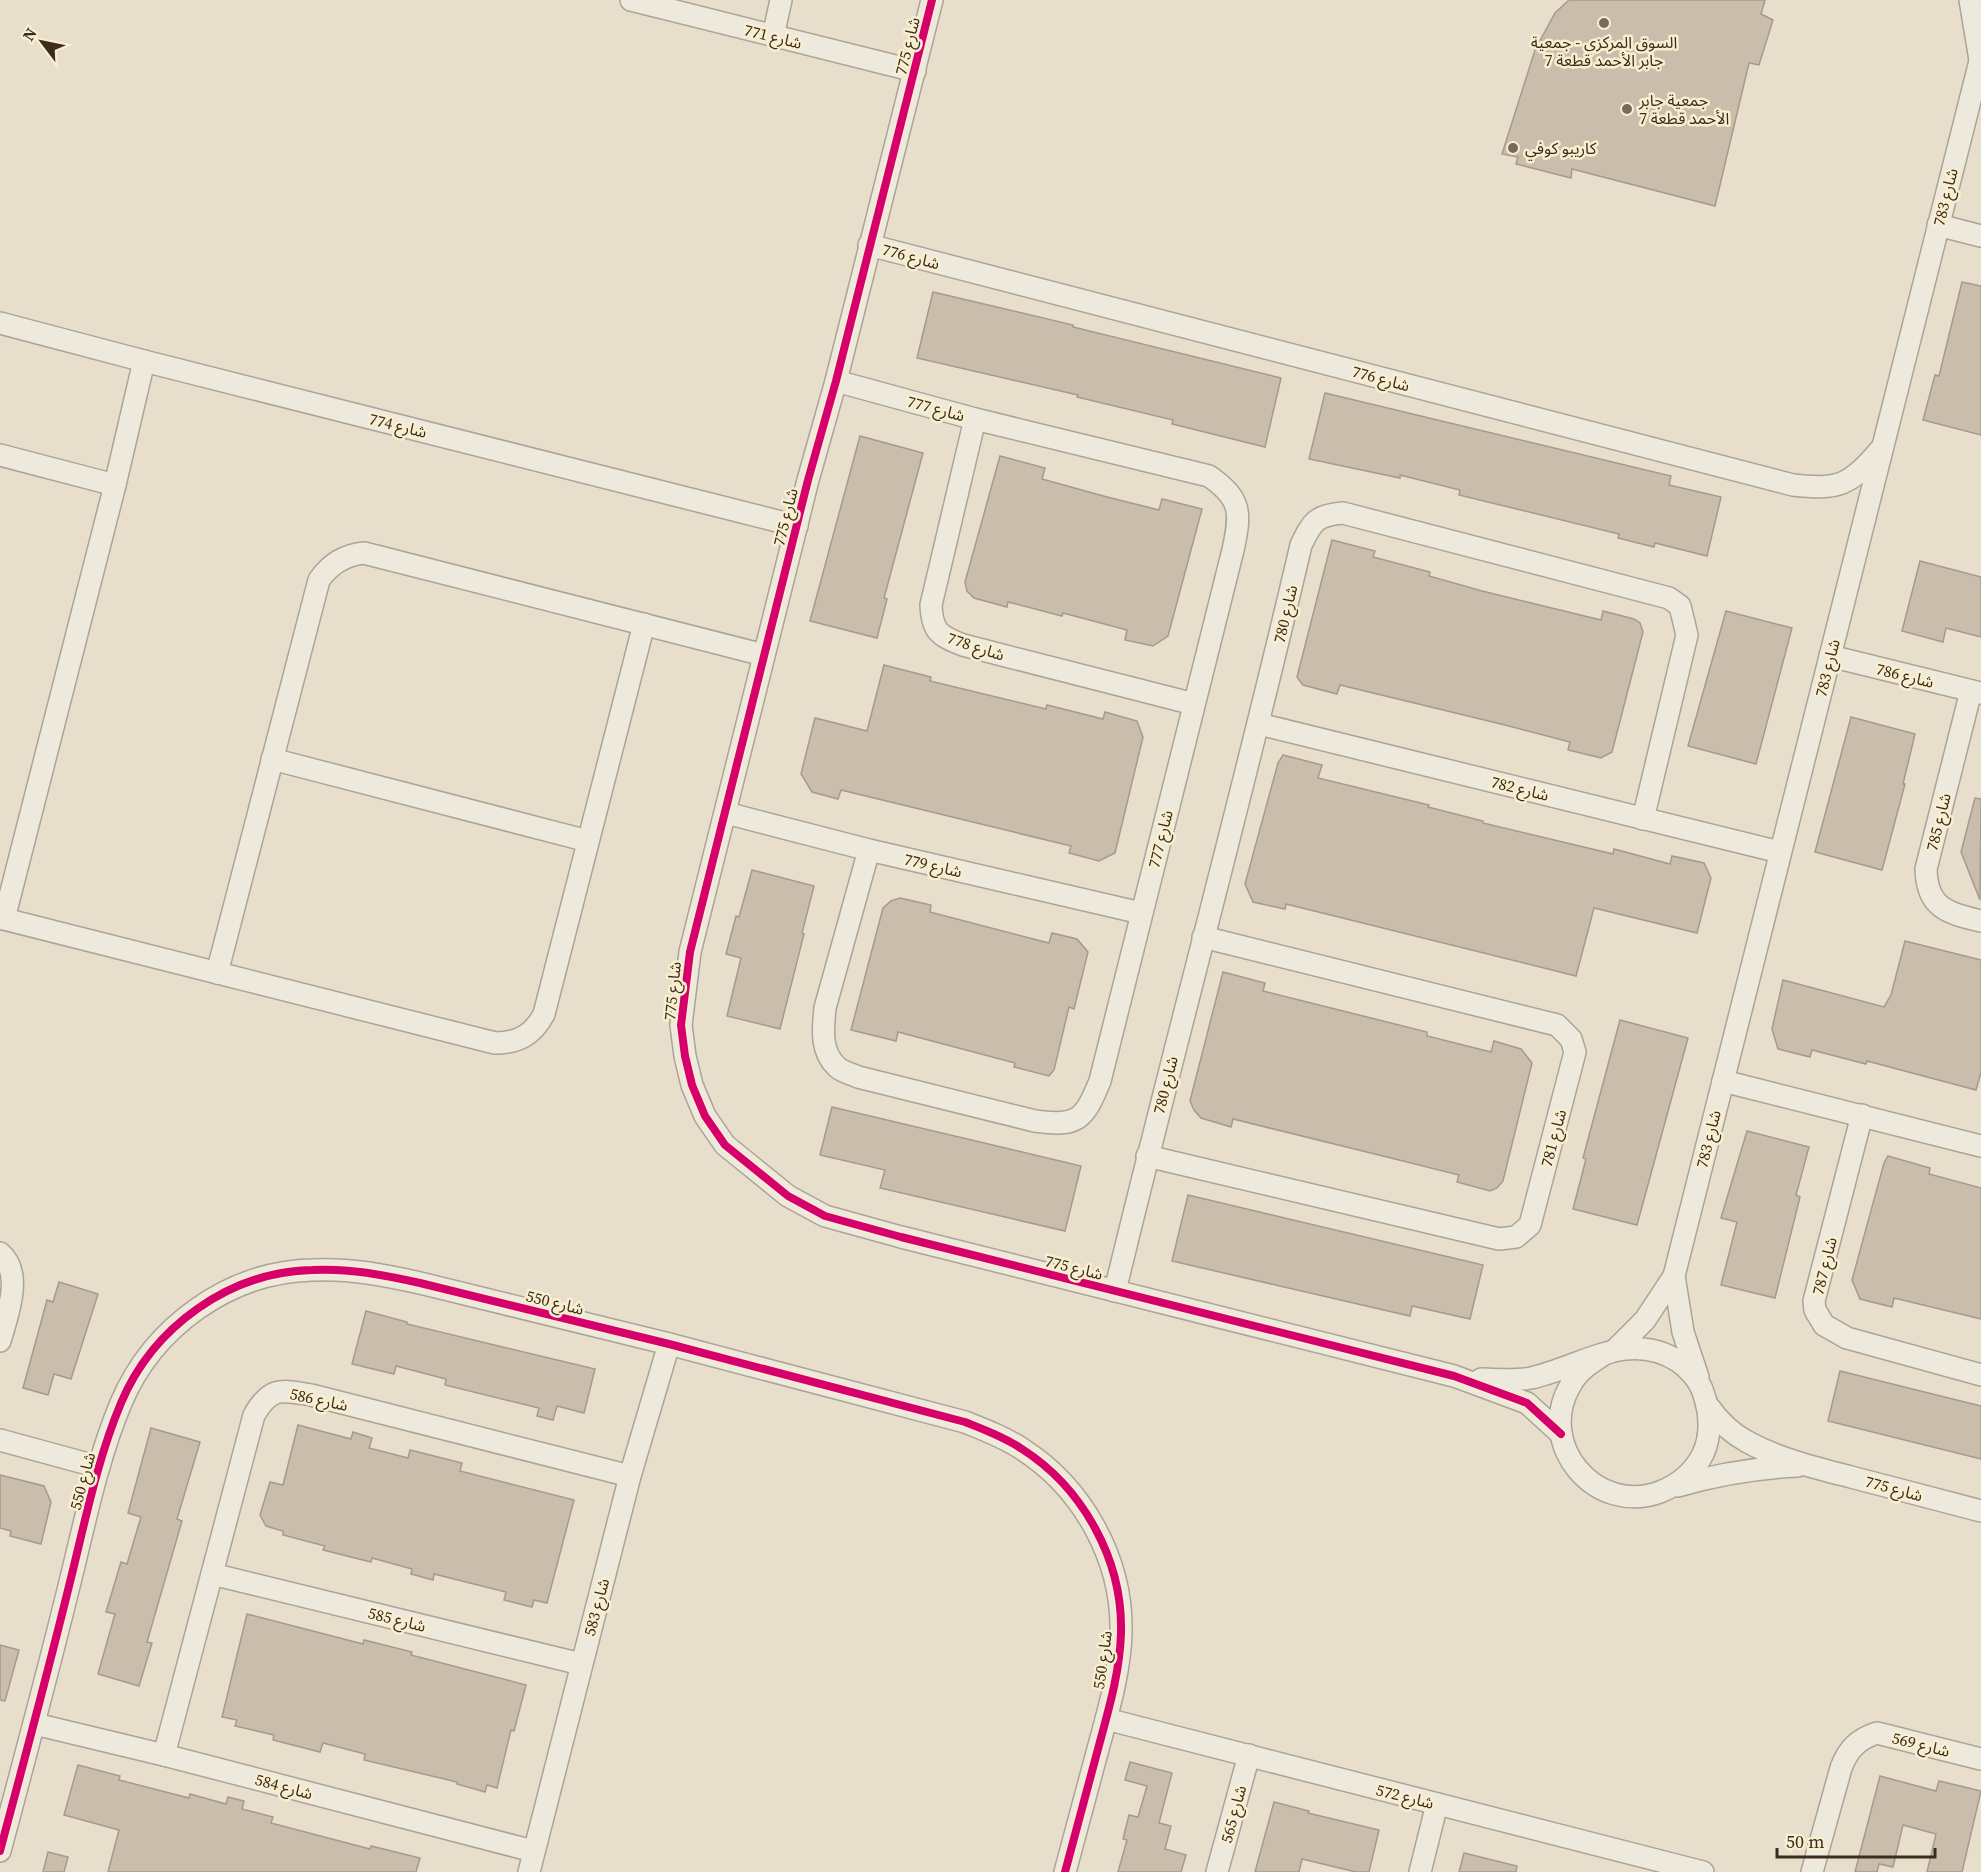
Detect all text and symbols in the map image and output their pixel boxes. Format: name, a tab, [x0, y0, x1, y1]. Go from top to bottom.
north arrow	[12, 12, 72, 72]
street label: شارع 775	[889, 15, 927, 78]
marker: السوق المركزي - جمعية جابر الأحمد قطعة 7	[1597, 16, 1611, 30]
street label: شارع 771	[741, 18, 804, 56]
text: N	[17, 23, 42, 45]
place label: السوق المركزي - جمعية جابر الأحمد قطعة 7	[1531, 31, 1677, 71]
place label: جمعية جابر الأحمد قطعة 7	[1638, 89, 1729, 129]
marker: جمعية جابر الأحمد قطعة 7	[1620, 102, 1634, 116]
place label: كاريبو كوفي	[1525, 137, 1597, 161]
marker: كاريبو كوفي	[1506, 141, 1520, 155]
street label: شارع 783	[1927, 166, 1965, 229]
street label: شارع 776	[879, 238, 942, 276]
street label: شارع 776	[1349, 360, 1412, 398]
street label: شارع 777	[904, 390, 967, 428]
street label: شارع 774	[366, 407, 429, 445]
street label: شارع 775	[767, 486, 805, 549]
street label: شارع 780	[1268, 583, 1304, 646]
street label: شارع 778	[944, 626, 1007, 667]
street label: شارع 783	[1809, 637, 1847, 700]
street label: شارع 786	[1873, 657, 1936, 695]
street label: شارع 782	[1488, 770, 1551, 808]
street label: شارع 785	[1920, 791, 1958, 854]
street label: شارع 777	[1142, 808, 1180, 871]
street label: شارع 779	[901, 848, 964, 884]
street label: شارع 775	[658, 961, 688, 1022]
street label: شارع 780	[1147, 1054, 1185, 1117]
street label: شارع 781	[1535, 1107, 1573, 1170]
street label: شارع 783	[1690, 1108, 1728, 1171]
street label: شارع 787	[1806, 1235, 1844, 1298]
street label: شارع 775	[1042, 1249, 1105, 1287]
street label: شارع 550	[523, 1284, 586, 1322]
street label: شارع 586	[287, 1382, 350, 1418]
street label: شارع 550	[64, 1450, 102, 1513]
street label: شارع 775	[1862, 1470, 1925, 1508]
street label: شارع 583	[578, 1576, 616, 1639]
street label: شارع 585	[365, 1601, 428, 1639]
street label: شارع 550	[1087, 1629, 1119, 1691]
street label: شارع 569	[1889, 1726, 1952, 1764]
street label: شارع 584	[252, 1768, 315, 1806]
street label: شارع 572	[1373, 1778, 1436, 1816]
street label: شارع 565	[1215, 1783, 1253, 1846]
scale bar	[1777, 1821, 1934, 1859]
text: 50 m	[1786, 1829, 1824, 1854]

